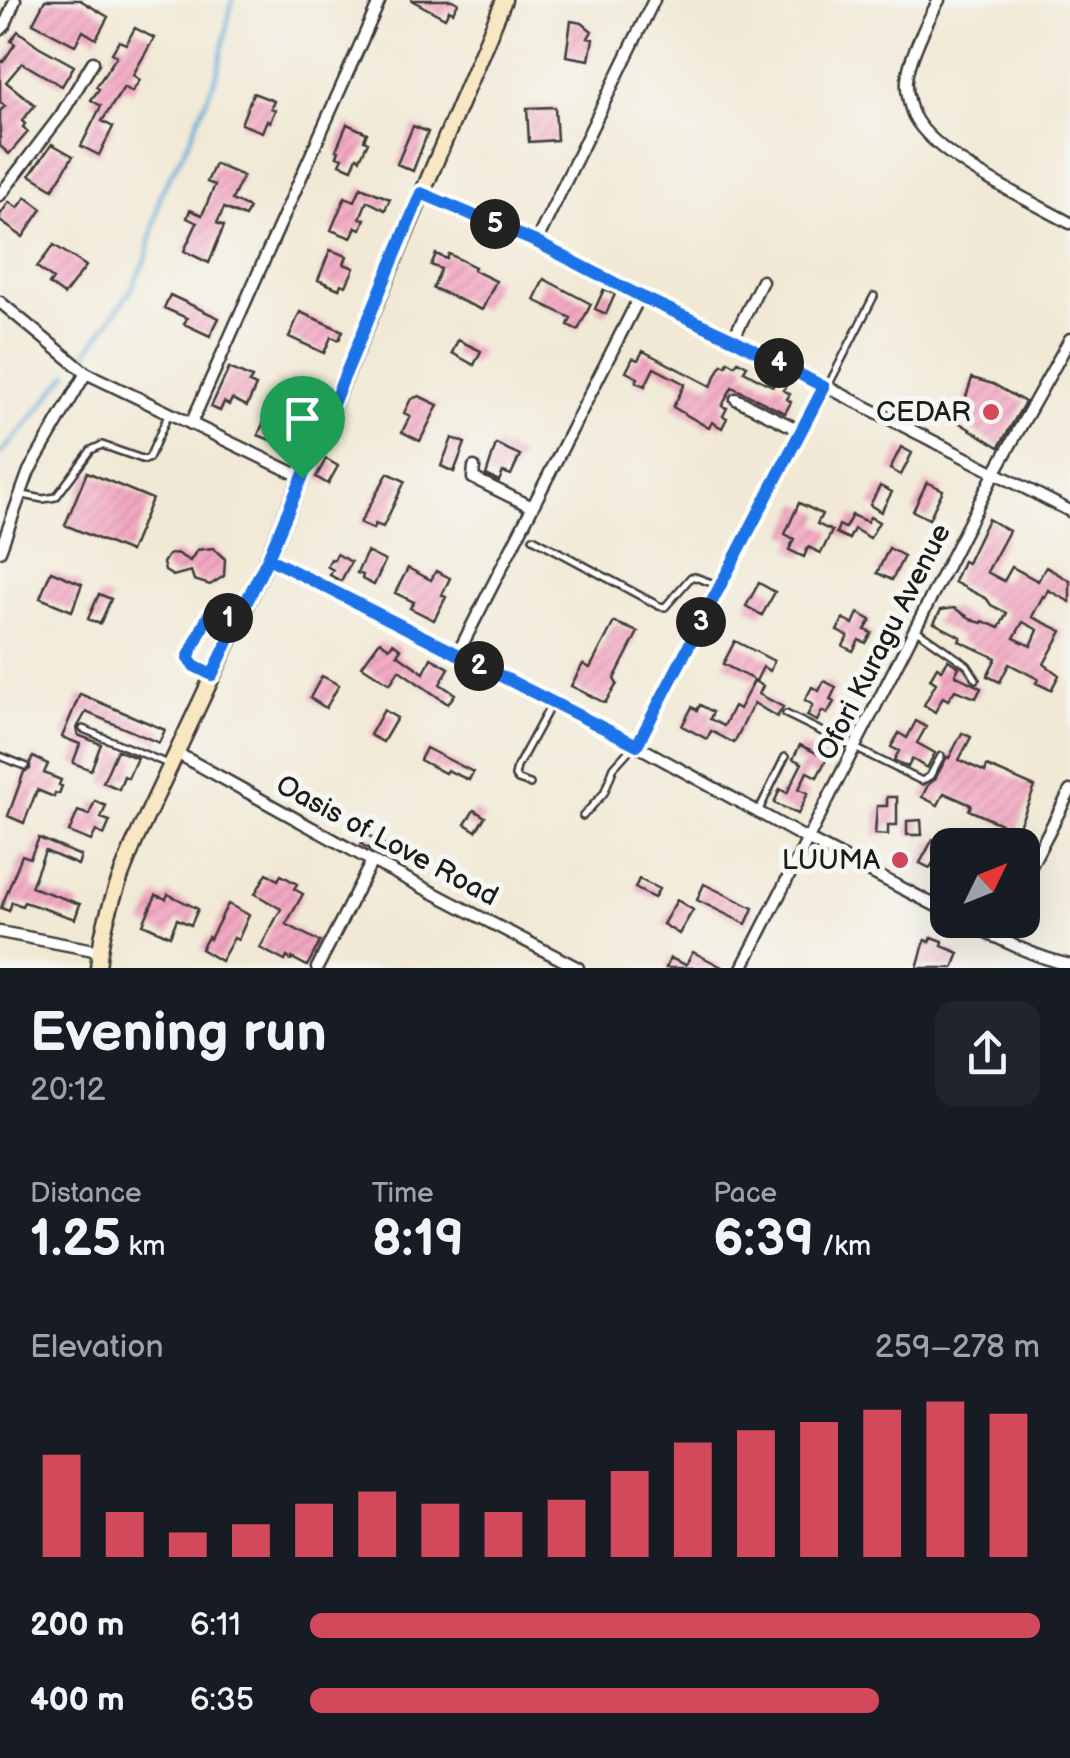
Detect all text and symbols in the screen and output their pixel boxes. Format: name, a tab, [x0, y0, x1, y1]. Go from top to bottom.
pin: 5	[470, 199, 520, 249]
text: 5	[487, 207, 503, 240]
pin: 4	[754, 338, 804, 388]
text: 4	[771, 346, 787, 379]
pin	[260, 376, 345, 479]
icon: arrive	[275, 391, 330, 446]
place label: CEDAR	[876, 396, 971, 429]
marker: CEDAR	[980, 401, 1002, 423]
street label: Ofori Kuragu Avenue	[810, 518, 958, 766]
pin: 1	[203, 593, 253, 643]
pin: 3	[676, 597, 726, 647]
text: 1	[222, 601, 234, 634]
text: 3	[693, 605, 709, 638]
pin: 2	[454, 641, 504, 691]
text: 2	[471, 649, 487, 682]
street label: Oasis of Love Road	[270, 769, 504, 913]
north arrow	[930, 828, 1040, 938]
map controls	[930, 828, 1040, 938]
place label: LUUMA	[782, 844, 881, 877]
marker: LUUMA	[889, 849, 911, 871]
text: Evening run	[30, 1000, 327, 1067]
button: share	[935, 1001, 1040, 1106]
text: 20:12	[30, 1071, 105, 1110]
text: Distance	[30, 1177, 142, 1210]
text: Time	[372, 1177, 434, 1210]
text: Pace	[713, 1177, 777, 1210]
text: 1.25	[30, 1210, 121, 1270]
text: 8:19	[372, 1210, 464, 1270]
text: 6:39	[713, 1210, 814, 1270]
text: km	[121, 1230, 165, 1263]
text: /km	[814, 1230, 871, 1263]
text: Elevation	[30, 1328, 163, 1367]
text: 259–278 m	[875, 1328, 1040, 1367]
text: 200 m	[30, 1606, 124, 1645]
text: 6:11	[190, 1606, 241, 1645]
text: 400 m	[30, 1681, 125, 1720]
text: 6:35	[190, 1681, 254, 1720]

